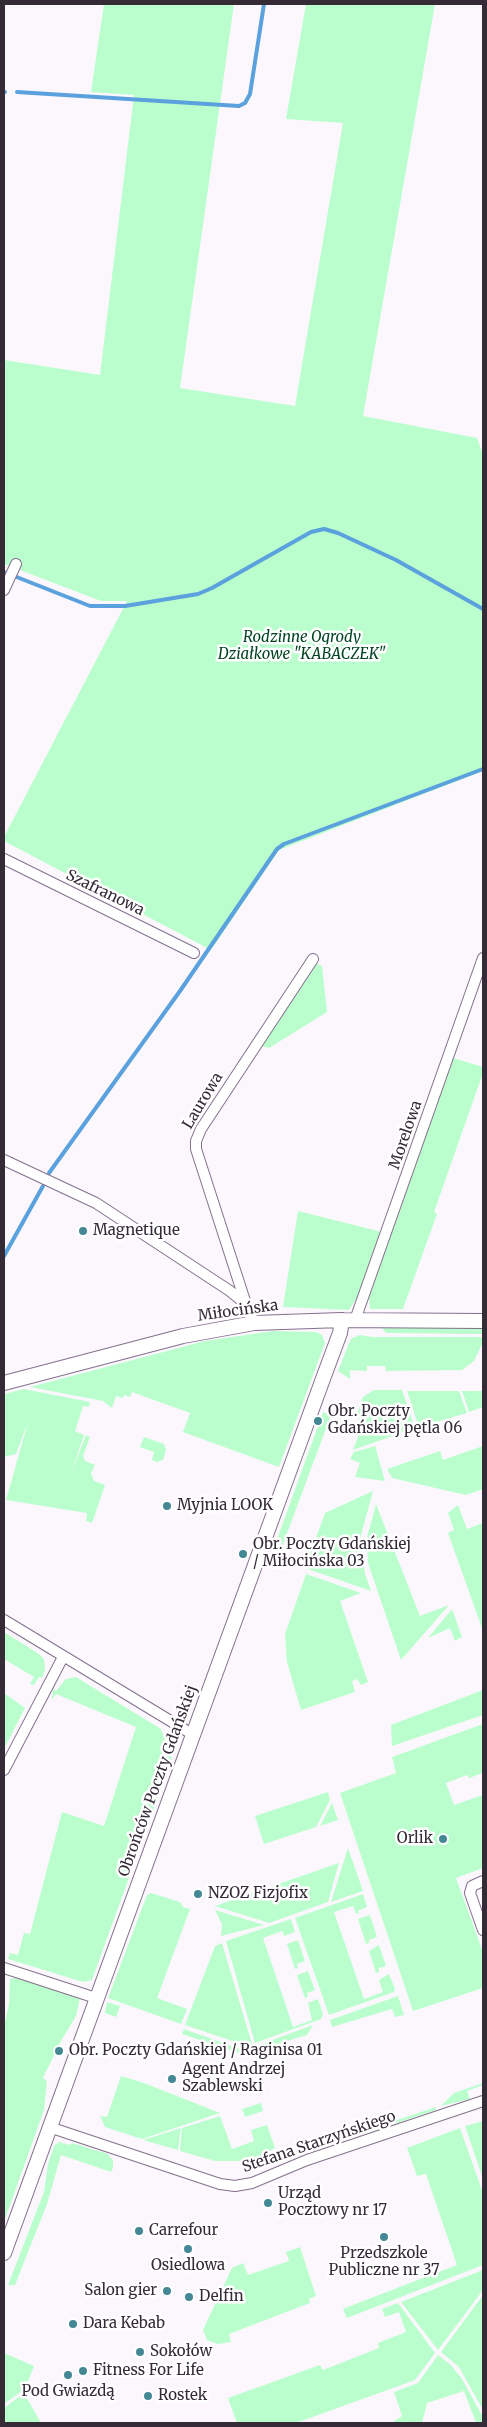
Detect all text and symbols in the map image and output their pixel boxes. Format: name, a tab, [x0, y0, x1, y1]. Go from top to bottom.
park label: Rodzinne Ogrody Działkowe "KABACZEK"	[218, 629, 386, 664]
street label: Szafranowa	[63, 866, 147, 920]
street label: Laurowa	[179, 1070, 227, 1132]
street label: Morelowa	[386, 1098, 426, 1172]
place label: Magnetique	[93, 1222, 180, 1240]
marker: Magnetique	[77, 1225, 89, 1237]
street label: Miłocińska	[197, 1296, 279, 1326]
place label: Obr. Poczty Gdańskiej pętla 06	[328, 1403, 462, 1438]
marker: Obr. Poczty Gdańskiej pętla 06	[312, 1415, 324, 1427]
place label: Myjnia LOOK	[177, 1497, 273, 1515]
marker: Myjnia LOOK	[161, 1500, 173, 1512]
place label: Obr. Poczty Gdańskiej / Miłocińska 03	[253, 1536, 411, 1571]
marker: Obr. Poczty Gdańskiej / Miłocińska 03	[237, 1548, 249, 1560]
street label: Obrońców Poczty Gdańskiej	[115, 1683, 201, 1879]
place label: Orlik	[397, 1830, 433, 1848]
marker: Orlik	[437, 1833, 449, 1845]
place label: NZOZ Fizjofix	[208, 1885, 308, 1903]
marker: NZOZ Fizjofix	[192, 1888, 204, 1900]
place label: Obr. Poczty Gdańskiej / Raginisa 01	[69, 2042, 323, 2060]
marker: Obr. Poczty Gdańskiej / Raginisa 01	[53, 2045, 65, 2057]
place label: Agent Andrzej Szablewski	[182, 2061, 285, 2096]
marker: Agent Andrzej Szablewski	[166, 2073, 178, 2085]
street label: Stefana Starzyńskiego	[240, 2107, 398, 2177]
place label: Urząd Pocztowy nr 17	[278, 2185, 387, 2220]
marker: Urząd Pocztowy nr 17	[262, 2197, 274, 2209]
place label: Carrefour	[149, 2222, 218, 2240]
marker: Carrefour	[133, 2225, 145, 2237]
marker: Przedszkole Publiczne nr 37	[378, 2231, 390, 2243]
marker: Osiedlowa	[182, 2243, 194, 2255]
place label: Przedszkole Publiczne nr 37	[328, 2245, 440, 2280]
place label: Osiedlowa	[151, 2257, 225, 2275]
place label: Salon gier	[84, 2282, 157, 2300]
marker: Salon gier	[161, 2285, 173, 2297]
place label: Delfin	[199, 2288, 244, 2306]
marker: Delfin	[183, 2291, 195, 2303]
place label: Dara Kebab	[83, 2315, 165, 2333]
marker: Dara Kebab	[67, 2318, 79, 2330]
place label: Sokołów	[150, 2343, 212, 2361]
marker: Sokołów	[134, 2346, 146, 2358]
place label: Fitness For Life	[93, 2362, 204, 2380]
marker: Fitness For Life	[77, 2365, 89, 2377]
marker: Pod Gwiazdą	[62, 2369, 74, 2381]
place label: Pod Gwiazdą	[22, 2383, 114, 2401]
place label: Rostek	[158, 2387, 207, 2405]
marker: Rostek	[142, 2390, 154, 2402]

